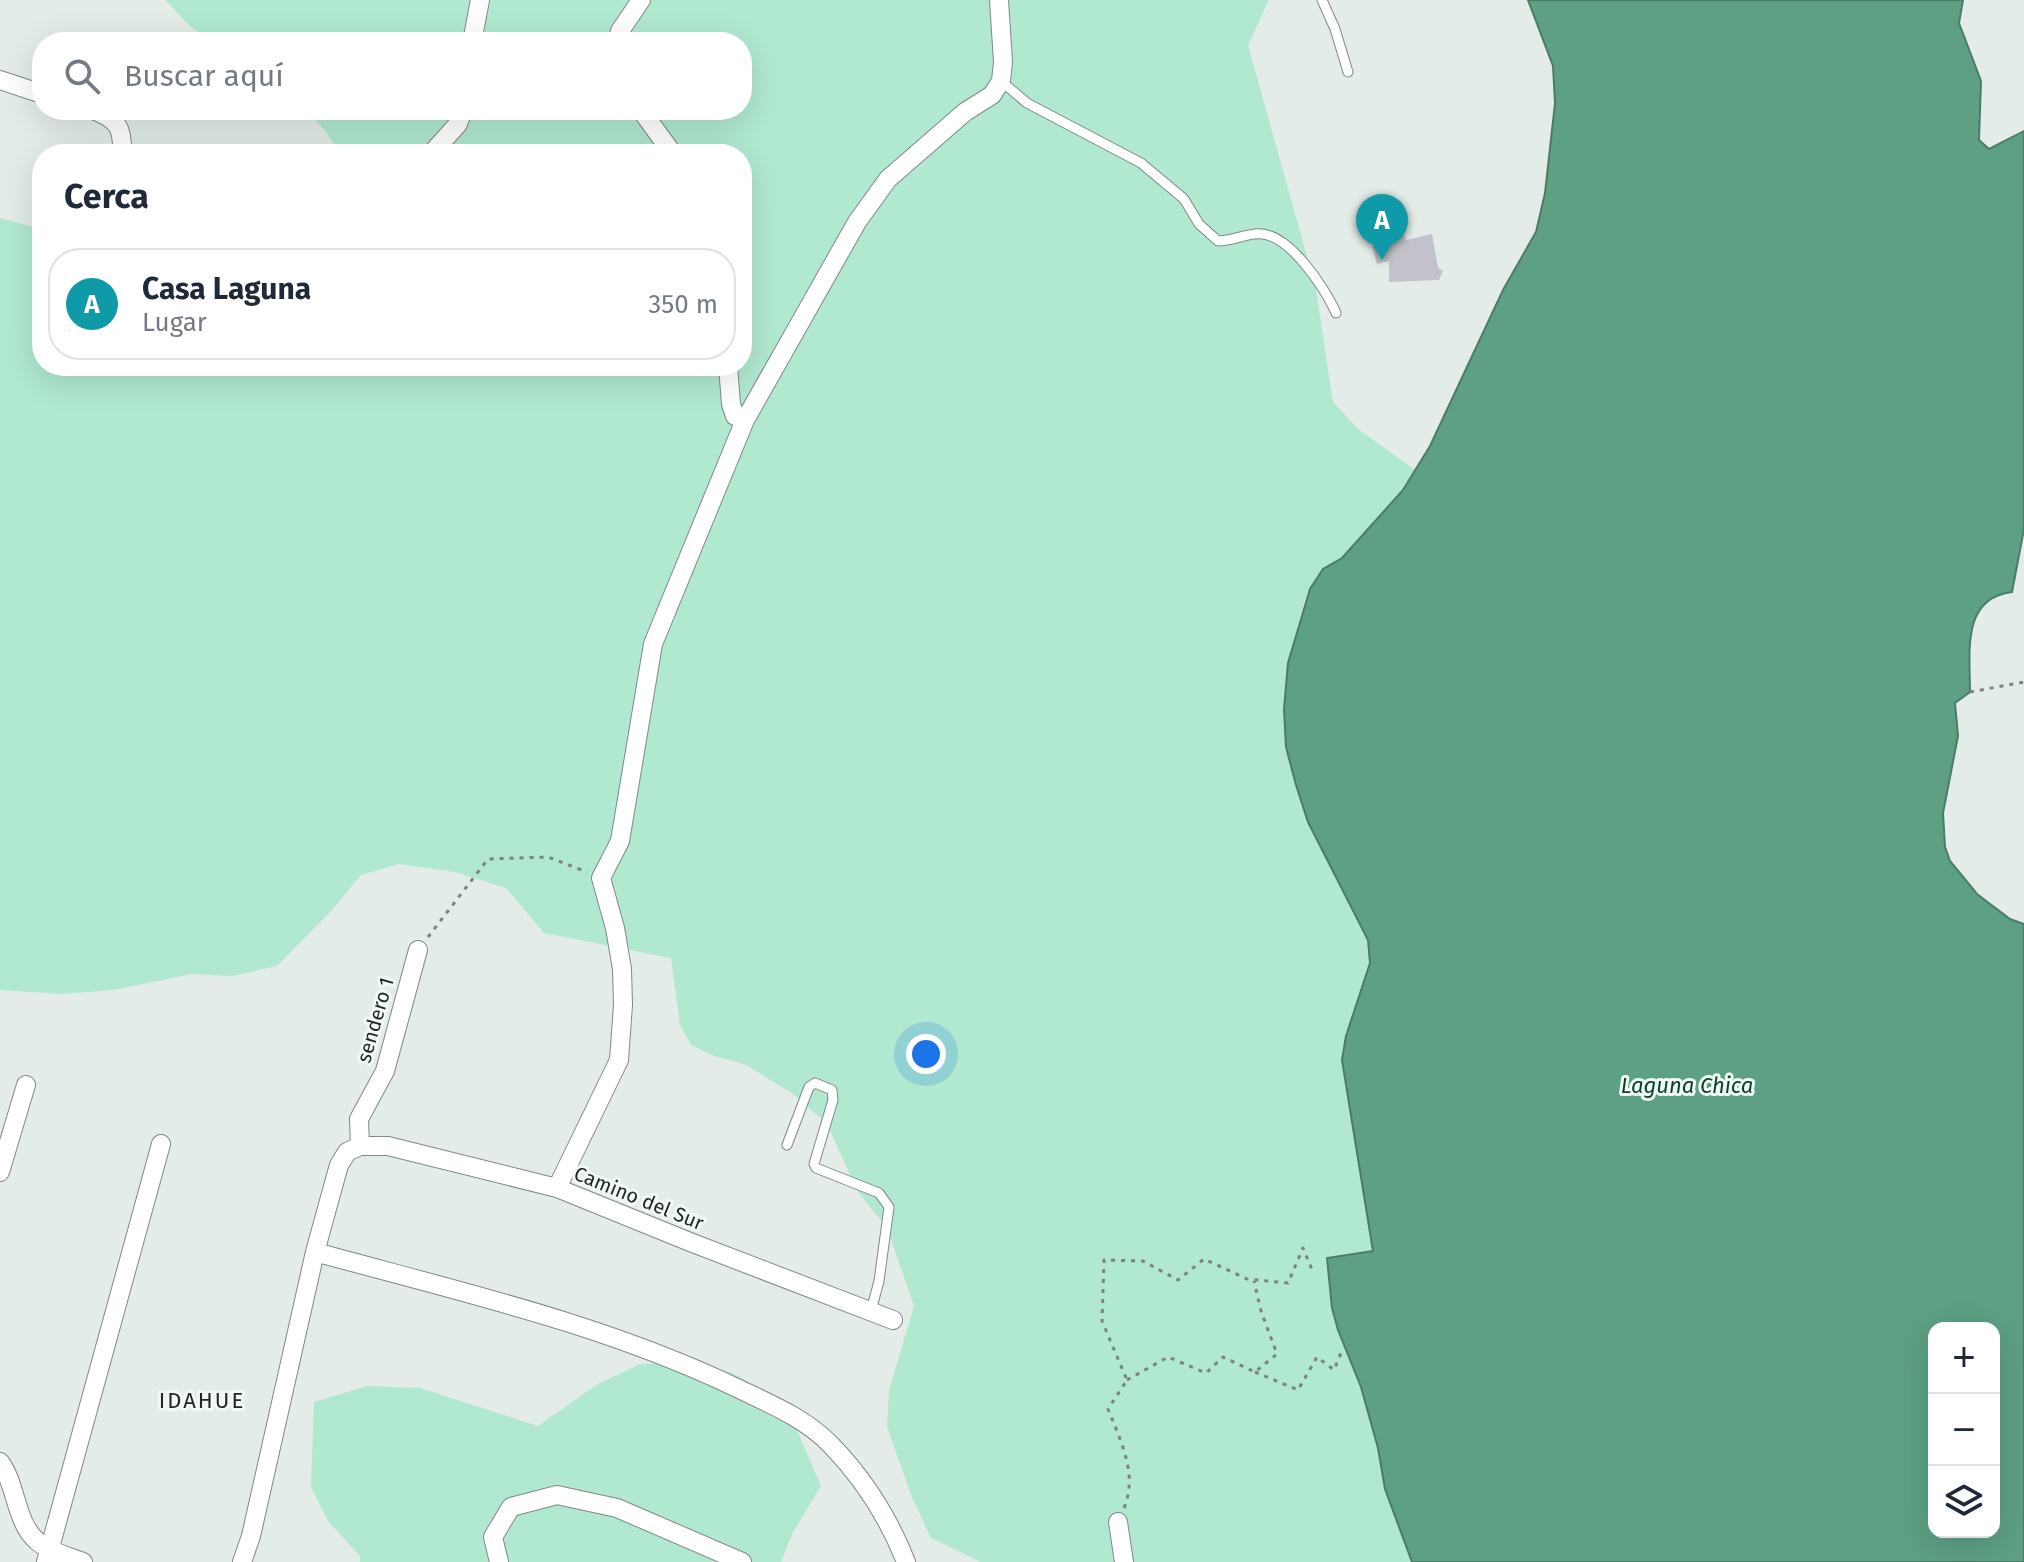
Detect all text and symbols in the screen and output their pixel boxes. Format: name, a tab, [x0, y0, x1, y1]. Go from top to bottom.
search box	[32, 32, 752, 120]
icon: search	[60, 54, 104, 98]
text: Buscar aquí	[124, 58, 284, 94]
text: Cerca	[64, 176, 149, 217]
pin: A	[1356, 194, 1408, 260]
text: Casa Laguna	[142, 271, 311, 307]
text: A	[84, 289, 100, 320]
text: 350 m	[648, 289, 718, 320]
text: Lugar	[142, 307, 207, 338]
street label: sendero 1	[351, 975, 399, 1065]
your location	[906, 1034, 946, 1074]
water label: Laguna Chica	[1621, 1072, 1753, 1099]
street label: Camino del Sur	[571, 1161, 708, 1235]
map controls	[1928, 1322, 2000, 1538]
button: +	[1928, 1322, 2000, 1394]
district label: IDAHUE	[159, 1387, 245, 1414]
button: −	[1928, 1394, 2000, 1466]
button: layers	[1928, 1466, 2000, 1538]

